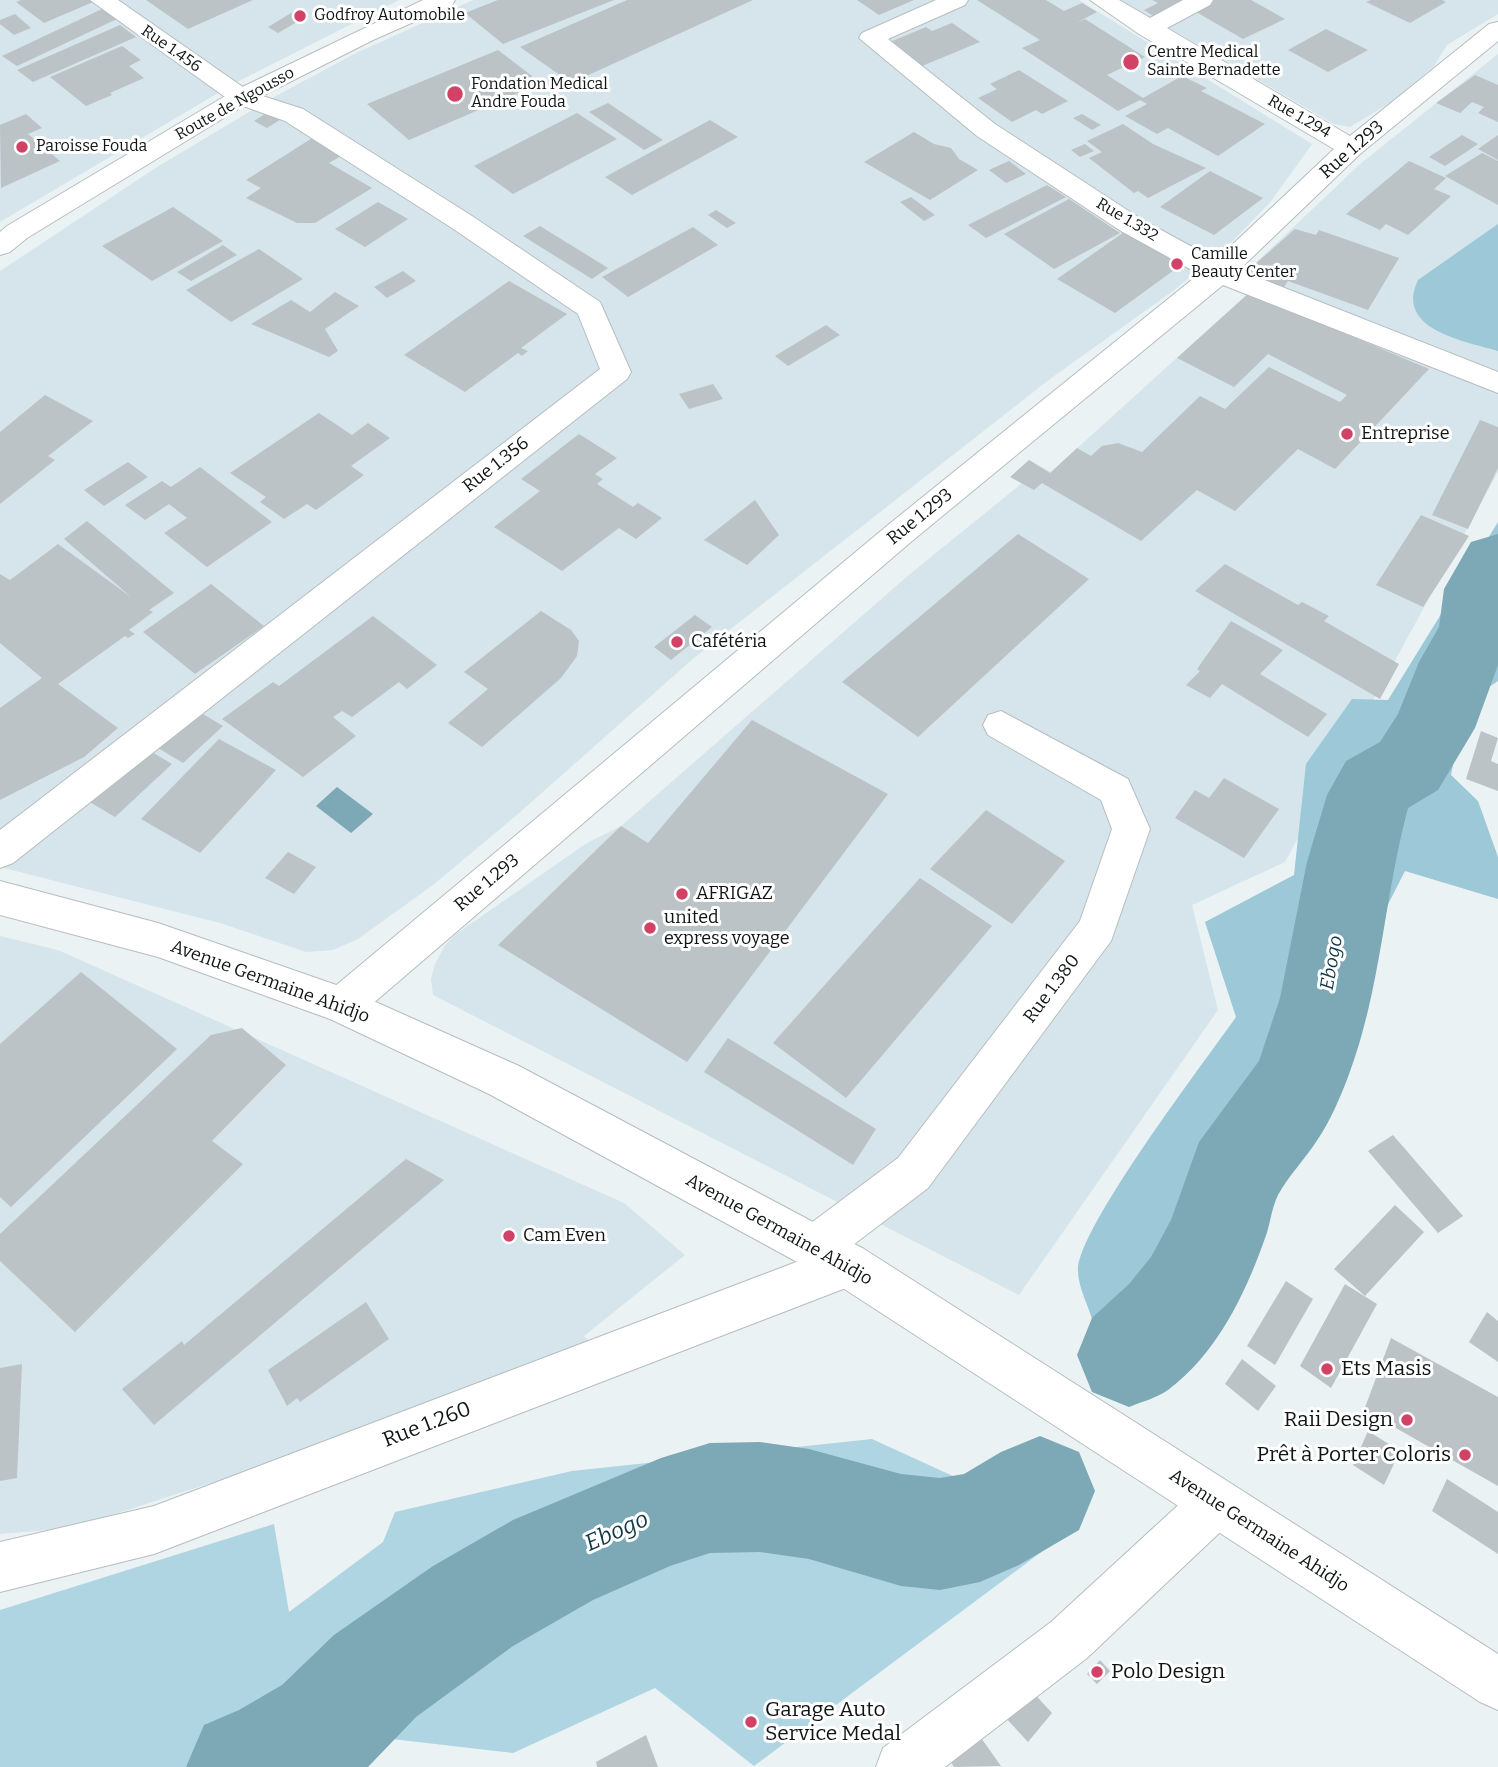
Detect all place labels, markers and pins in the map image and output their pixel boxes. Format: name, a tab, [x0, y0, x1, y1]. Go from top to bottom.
place label: Godfroy Automobile	[314, 6, 465, 26]
marker: Godfroy Automobile	[292, 8, 308, 24]
place label: Centre Medical Sainte Bernadette	[1147, 43, 1280, 81]
marker: Centre Medical Sainte Bernadette	[1121, 52, 1141, 72]
place label: Fondation Medical Andre Fouda	[471, 75, 608, 113]
marker: Fondation Medical Andre Fouda	[445, 84, 465, 104]
place label: Paroisse Fouda	[36, 137, 147, 157]
marker: Paroisse Fouda	[14, 139, 30, 155]
place label: Camille Beauty Center	[1191, 245, 1296, 283]
marker: Camille Beauty Center	[1169, 256, 1185, 272]
place label: Entreprise	[1361, 423, 1450, 445]
marker: Entreprise	[1339, 426, 1355, 442]
place label: Cafétéria	[691, 631, 767, 653]
marker: Cafétéria	[669, 634, 685, 650]
place label: AFRIGAZ	[696, 883, 773, 905]
marker: AFRIGAZ	[674, 886, 690, 902]
place label: united express voyage	[664, 907, 790, 950]
marker: united express voyage	[642, 920, 658, 936]
place label: Cam Even	[523, 1225, 606, 1247]
marker: Cam Even	[501, 1228, 517, 1244]
place label: Ets Masis	[1341, 1356, 1432, 1382]
marker: Ets Masis	[1319, 1361, 1335, 1377]
place label: Raii Design	[1284, 1407, 1393, 1433]
marker: Raii Design	[1399, 1412, 1415, 1428]
place label: Prêt à Porter Coloris	[1257, 1442, 1451, 1468]
marker: Prêt à Porter Coloris	[1457, 1447, 1473, 1463]
place label: Polo Design	[1111, 1659, 1225, 1685]
marker: Polo Design	[1089, 1664, 1105, 1680]
place label: Garage Auto Service Medal	[765, 1697, 901, 1747]
marker: Garage Auto Service Medal	[743, 1714, 759, 1730]

